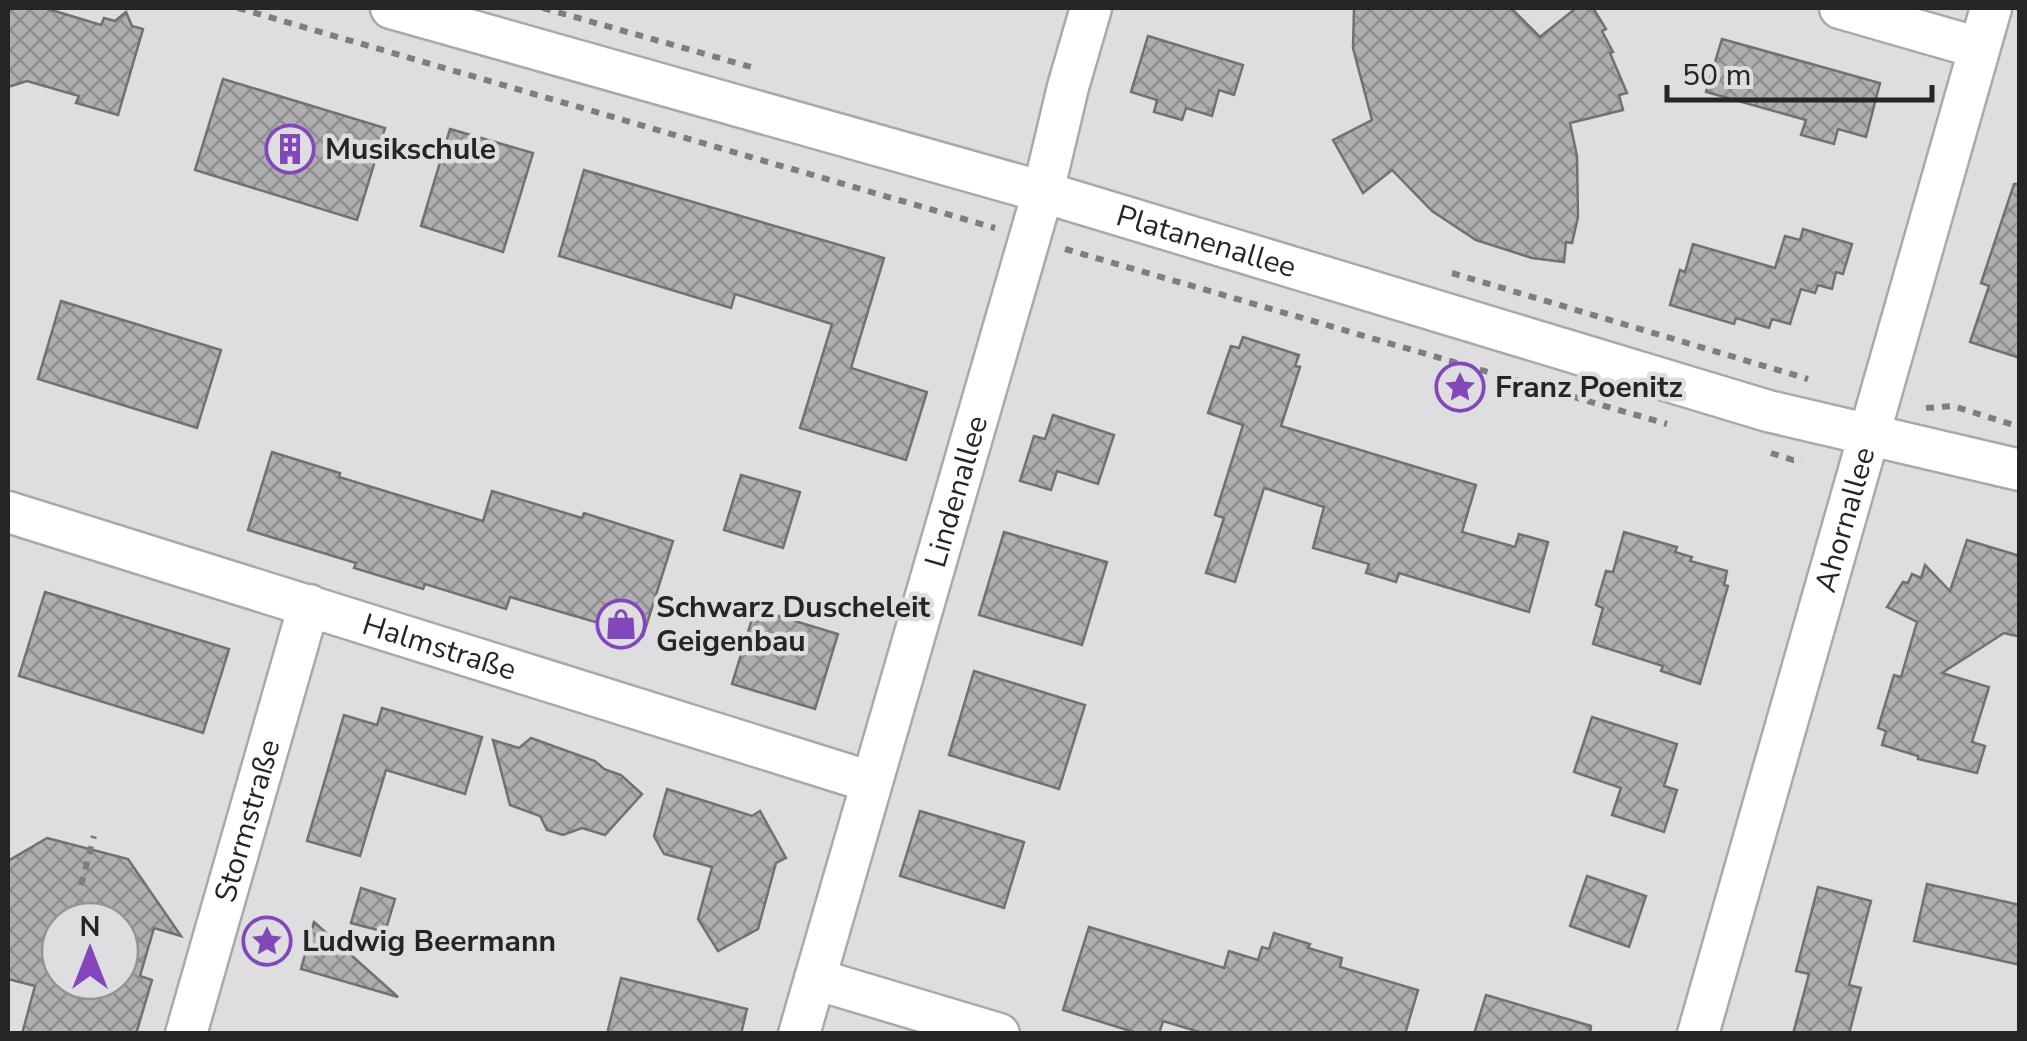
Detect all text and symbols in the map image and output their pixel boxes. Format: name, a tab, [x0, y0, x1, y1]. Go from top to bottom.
scale bar	[1667, 40, 1932, 102]
text: 50 m	[1682, 55, 1751, 96]
building icon: Musikschule	[264, 123, 316, 175]
place label: Musikschule	[325, 129, 496, 170]
street label: Platanenallee	[1111, 195, 1301, 288]
place icon: Franz Poenitz	[1434, 361, 1486, 413]
place label: Franz Poenitz	[1495, 367, 1683, 408]
street label: Lindenallee	[915, 411, 998, 572]
street label: Ahornallee	[1805, 442, 1885, 597]
place label: Schwarz Duscheleit Geigenbau	[656, 587, 931, 662]
shop icon: Schwarz Duscheleit Geigenbau	[595, 598, 647, 650]
street label: Halmstraße	[357, 604, 521, 690]
street label: Stormstraße	[204, 734, 290, 907]
north arrow	[40, 901, 140, 1001]
text: N	[80, 908, 100, 946]
place icon: Ludwig Beermann	[241, 915, 293, 967]
place label: Ludwig Beermann	[302, 921, 556, 962]

